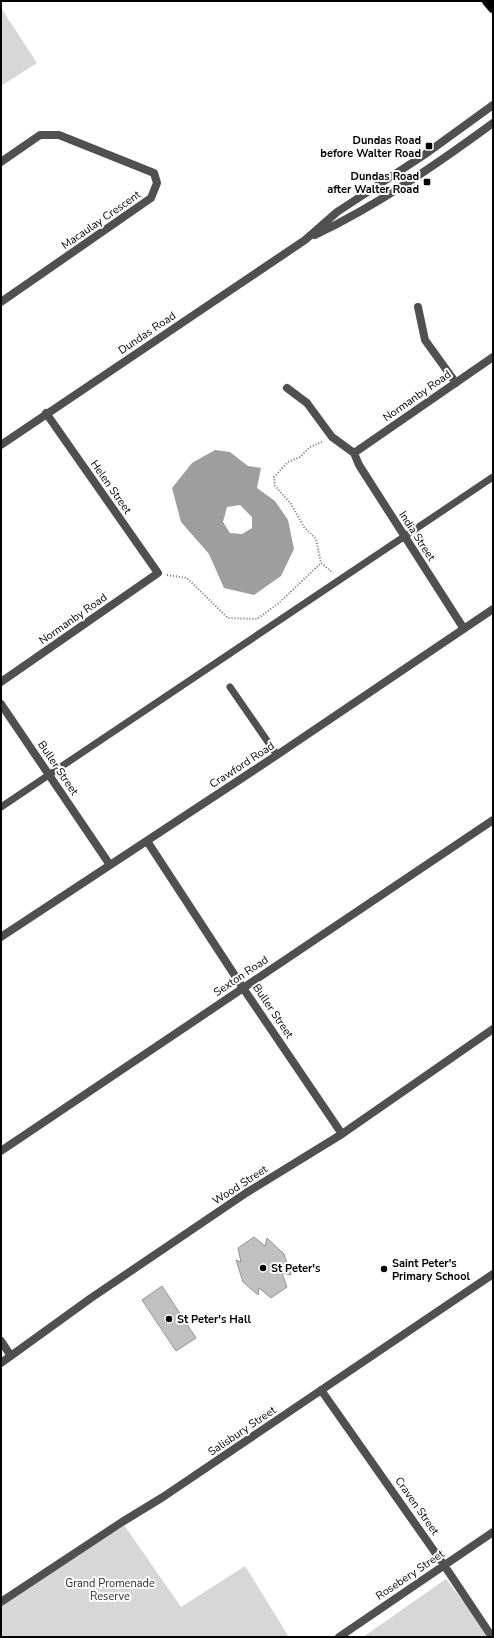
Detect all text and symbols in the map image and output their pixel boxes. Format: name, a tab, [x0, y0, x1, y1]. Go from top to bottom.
place label: Dundas Road before Walter Road	[320, 133, 421, 161]
marker: Dundas Road before Walter Road	[424, 141, 434, 151]
place label: Dundas Road after Walter Road	[327, 169, 419, 197]
marker: Dundas Road after Walter Road	[422, 177, 432, 187]
street label: Macaulay Crescent	[59, 187, 144, 253]
street label: Dundas Road	[115, 308, 179, 358]
street label: Normanby Road	[380, 367, 454, 425]
street label: Helen Street	[87, 457, 135, 517]
street label: India Street	[395, 508, 439, 564]
street label: Normanby Road	[36, 590, 110, 648]
street label: Buller Street	[34, 738, 82, 798]
street label: Crawford Road	[207, 738, 277, 792]
street label: Sexton Road	[211, 952, 271, 1000]
street label: Buller Street	[249, 981, 297, 1041]
street label: Wood Street	[210, 1161, 271, 1208]
place label: Saint Peter's Primary School	[392, 1256, 470, 1284]
place label: St Peter's	[271, 1261, 320, 1276]
marker: St Peter's	[258, 1263, 268, 1273]
marker: Saint Peter's Primary School	[379, 1264, 389, 1274]
place label: St Peter's Hall	[177, 1312, 251, 1327]
marker: St Peter's Hall	[164, 1314, 174, 1324]
street label: Salisbury Street	[205, 1403, 279, 1459]
street label: Craven Street	[391, 1474, 443, 1538]
street label: Rosebery Street	[373, 1546, 447, 1603]
park label: Grand Promenade Reserve	[65, 1576, 155, 1604]

